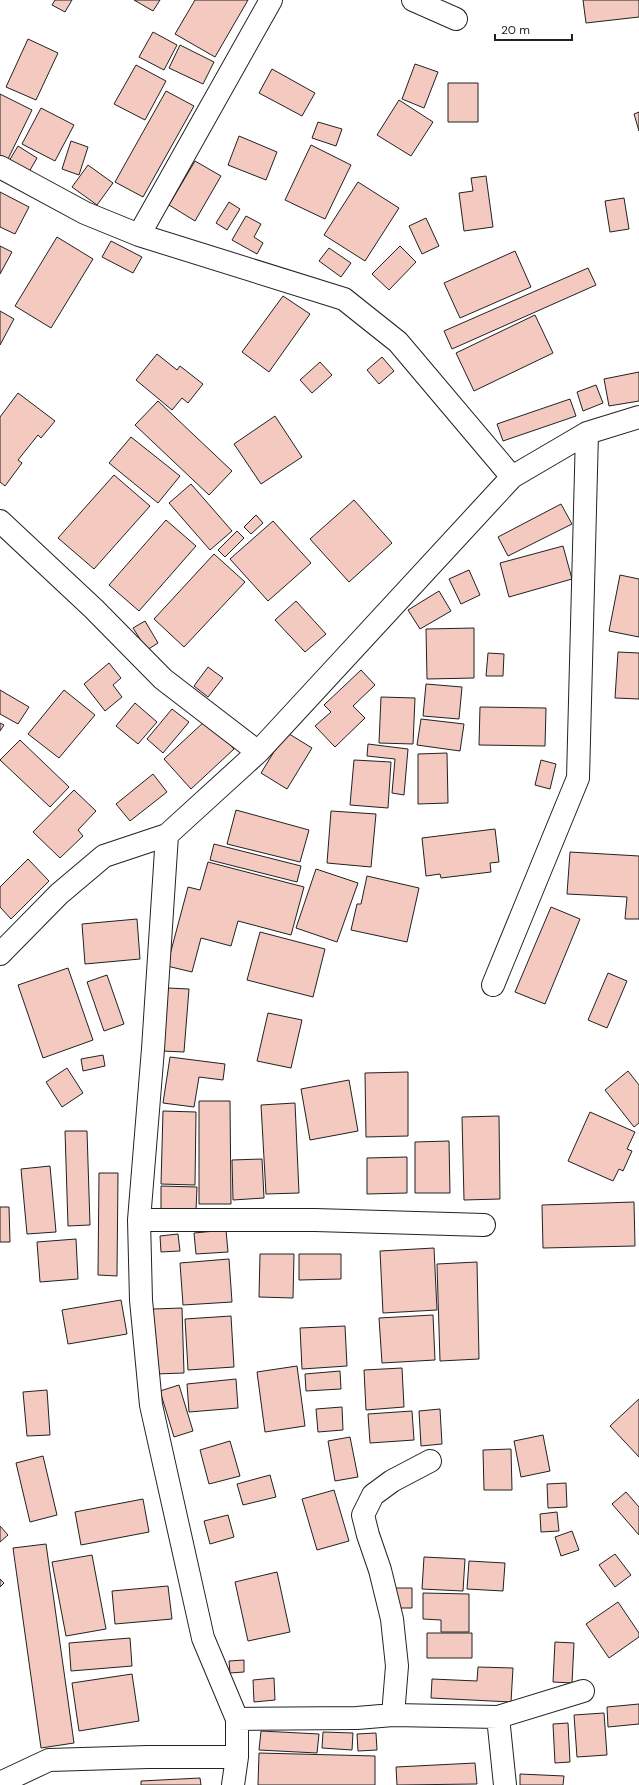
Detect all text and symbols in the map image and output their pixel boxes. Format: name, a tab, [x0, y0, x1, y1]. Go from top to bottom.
scale bar	[495, 16, 572, 42]
text: 20 m	[501, 22, 530, 38]

